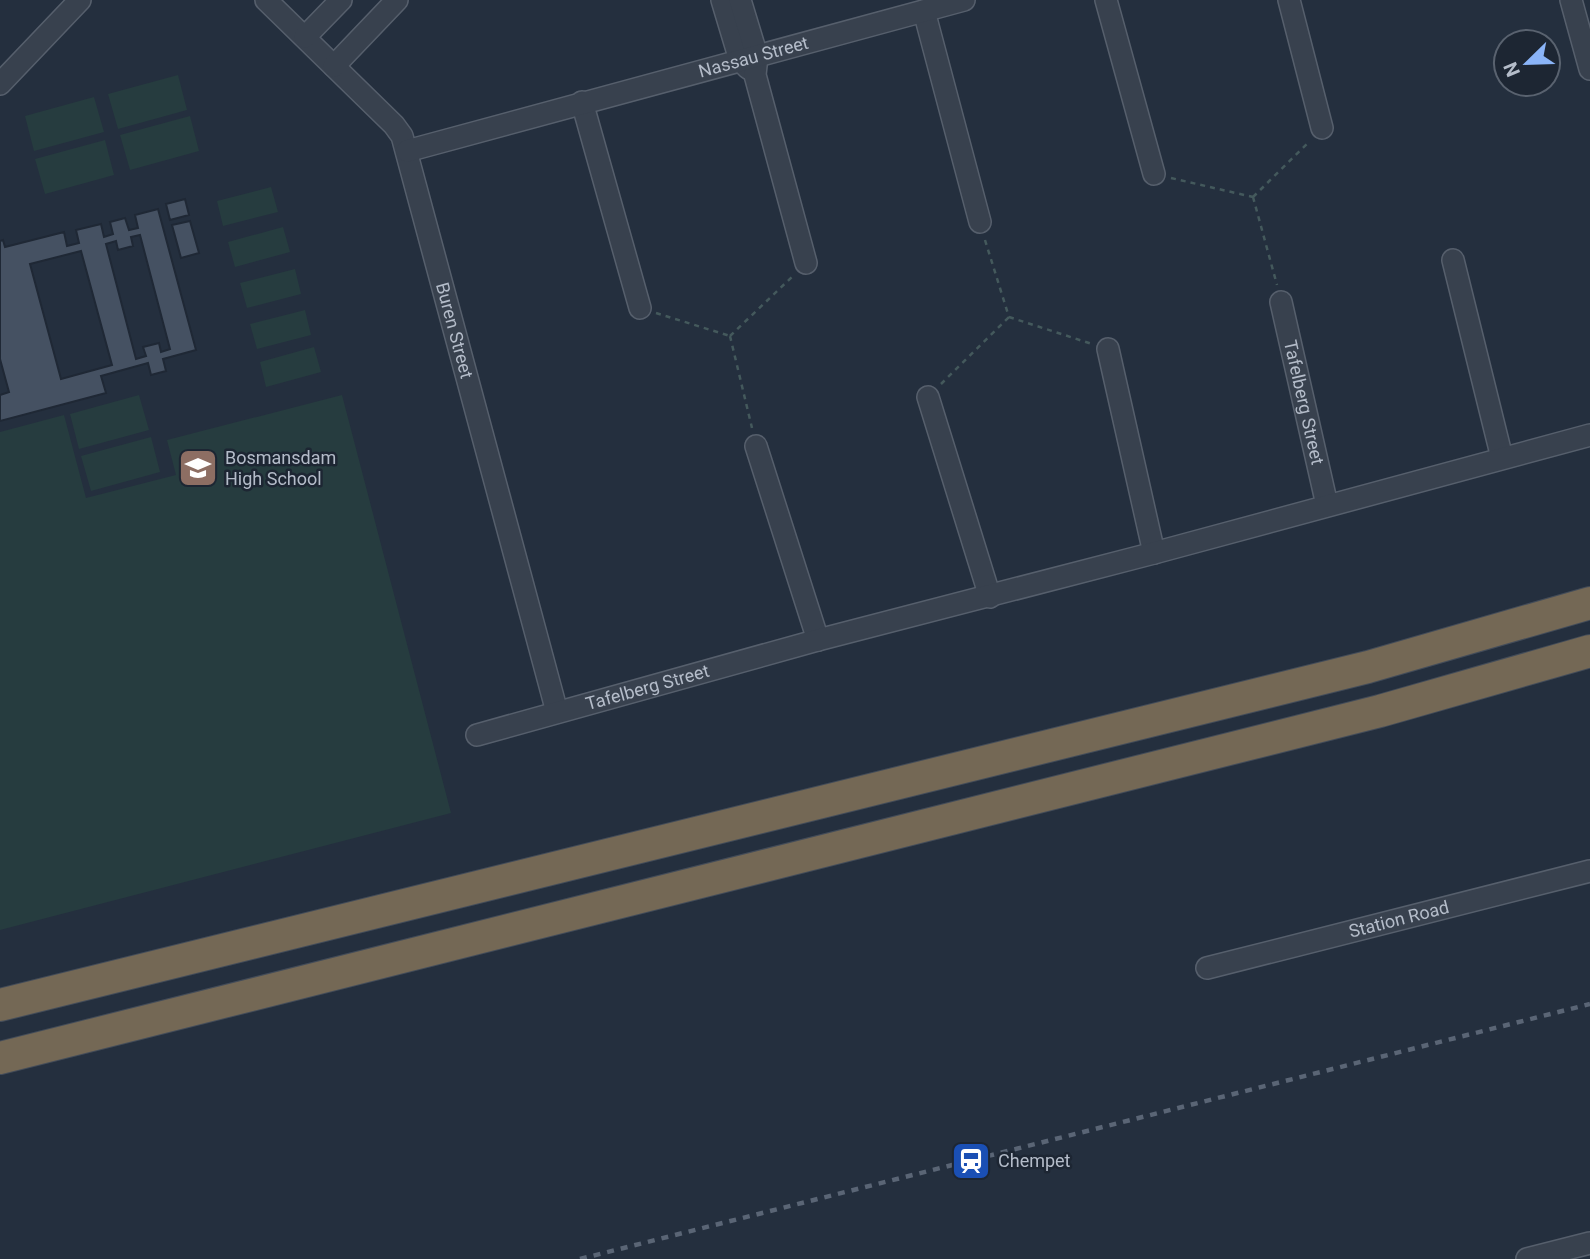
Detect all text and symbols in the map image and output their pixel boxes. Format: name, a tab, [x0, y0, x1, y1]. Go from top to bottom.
north arrow	[1492, 28, 1562, 98]
street label: Nassau Street	[696, 32, 811, 81]
text: N	[1499, 59, 1525, 80]
street label: Buren Street	[432, 280, 478, 381]
street label: Tafelberg Street	[1280, 338, 1329, 467]
school or university icon: Bosmansdam High School	[177, 447, 219, 489]
place label: Bosmansdam High School	[225, 447, 336, 489]
street label: Tafelberg Street	[583, 660, 712, 714]
street label: Station Road	[1346, 896, 1451, 942]
station icon: Chempet	[950, 1140, 992, 1182]
place label: Chempet	[998, 1150, 1071, 1171]

